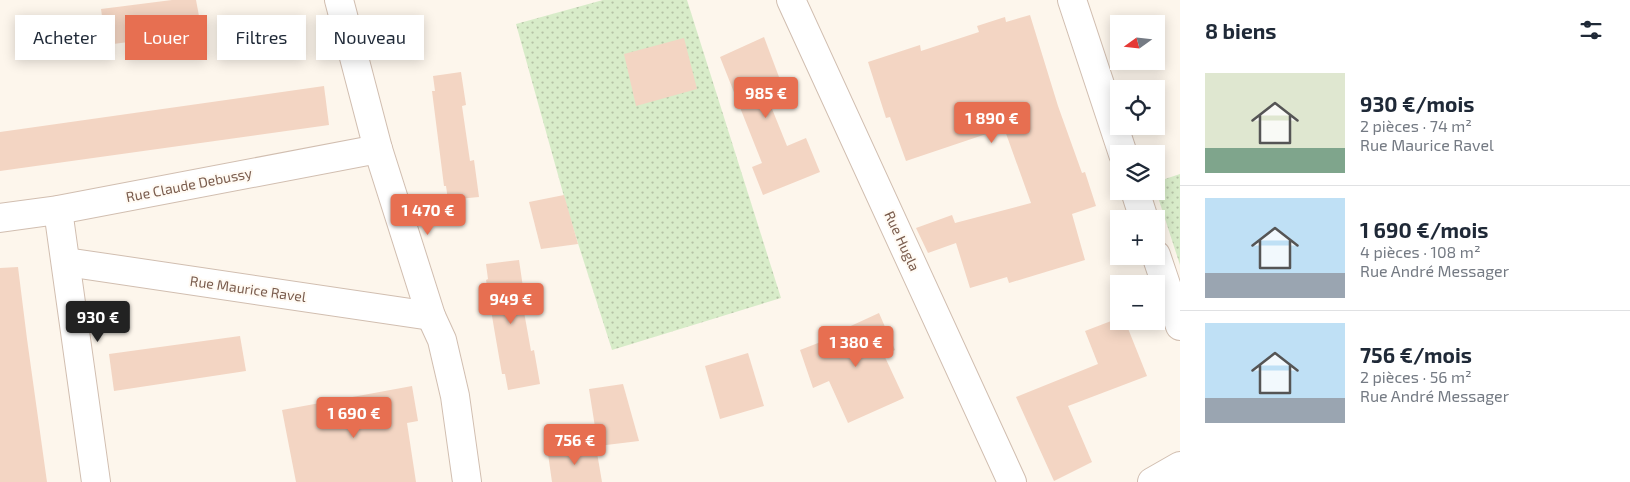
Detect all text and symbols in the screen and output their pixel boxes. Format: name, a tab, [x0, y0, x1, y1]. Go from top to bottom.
chip: Acheter	[15, 15, 115, 60]
chip: Louer	[125, 15, 207, 60]
chip: Filtres	[217, 15, 306, 60]
chip: Nouveau	[316, 15, 424, 60]
north arrow	[1110, 15, 1165, 70]
map controls	[1110, 15, 1165, 330]
icon: filters	[1577, 16, 1605, 44]
text: 8 biens	[1205, 18, 1277, 43]
pin: 985 €	[731, 76, 801, 119]
button: locate	[1110, 80, 1165, 135]
text: 985 €	[745, 83, 787, 102]
text: 930 €/mois	[1360, 91, 1474, 116]
icon: home	[1245, 93, 1305, 153]
pin: 1 890 €	[946, 102, 1038, 144]
text: 1 890 €	[965, 108, 1019, 127]
text: 2 pièces · 74 m²	[1360, 116, 1472, 135]
text: Rue Maurice Ravel	[1360, 135, 1494, 154]
button: layers	[1110, 145, 1165, 200]
street label: Rue Claude Debussy	[124, 164, 254, 205]
pin: 1 470 €	[382, 194, 474, 236]
text: 1 470 €	[402, 200, 454, 219]
street label: Rue Hugla	[881, 208, 924, 274]
button: +	[1110, 210, 1165, 265]
text: 1 690 €/mois	[1360, 217, 1488, 242]
icon: home	[1245, 218, 1305, 278]
text: 4 pièces · 108 m²	[1360, 242, 1481, 261]
text: Rue André Messager	[1360, 261, 1509, 280]
street label: Rue Maurice Ravel	[189, 272, 308, 305]
button: −	[1110, 275, 1165, 330]
pin: 949 €	[476, 282, 546, 325]
text: 949 €	[490, 289, 532, 308]
pin: 930 €	[63, 300, 133, 343]
text: 930 €	[77, 307, 119, 326]
pin: 1 380 €	[810, 326, 902, 368]
text: 1 380 €	[829, 332, 883, 351]
text: 756 €/mois	[1360, 342, 1472, 367]
icon: home	[1245, 343, 1305, 403]
text: 2 pièces · 56 m²	[1360, 367, 1472, 386]
text: Rue André Messager	[1360, 386, 1509, 405]
pin: 1 690 €	[308, 396, 400, 439]
text: 1 690 €	[327, 403, 381, 422]
pin: 756 €	[540, 424, 610, 466]
text: 756 €	[555, 430, 595, 449]

